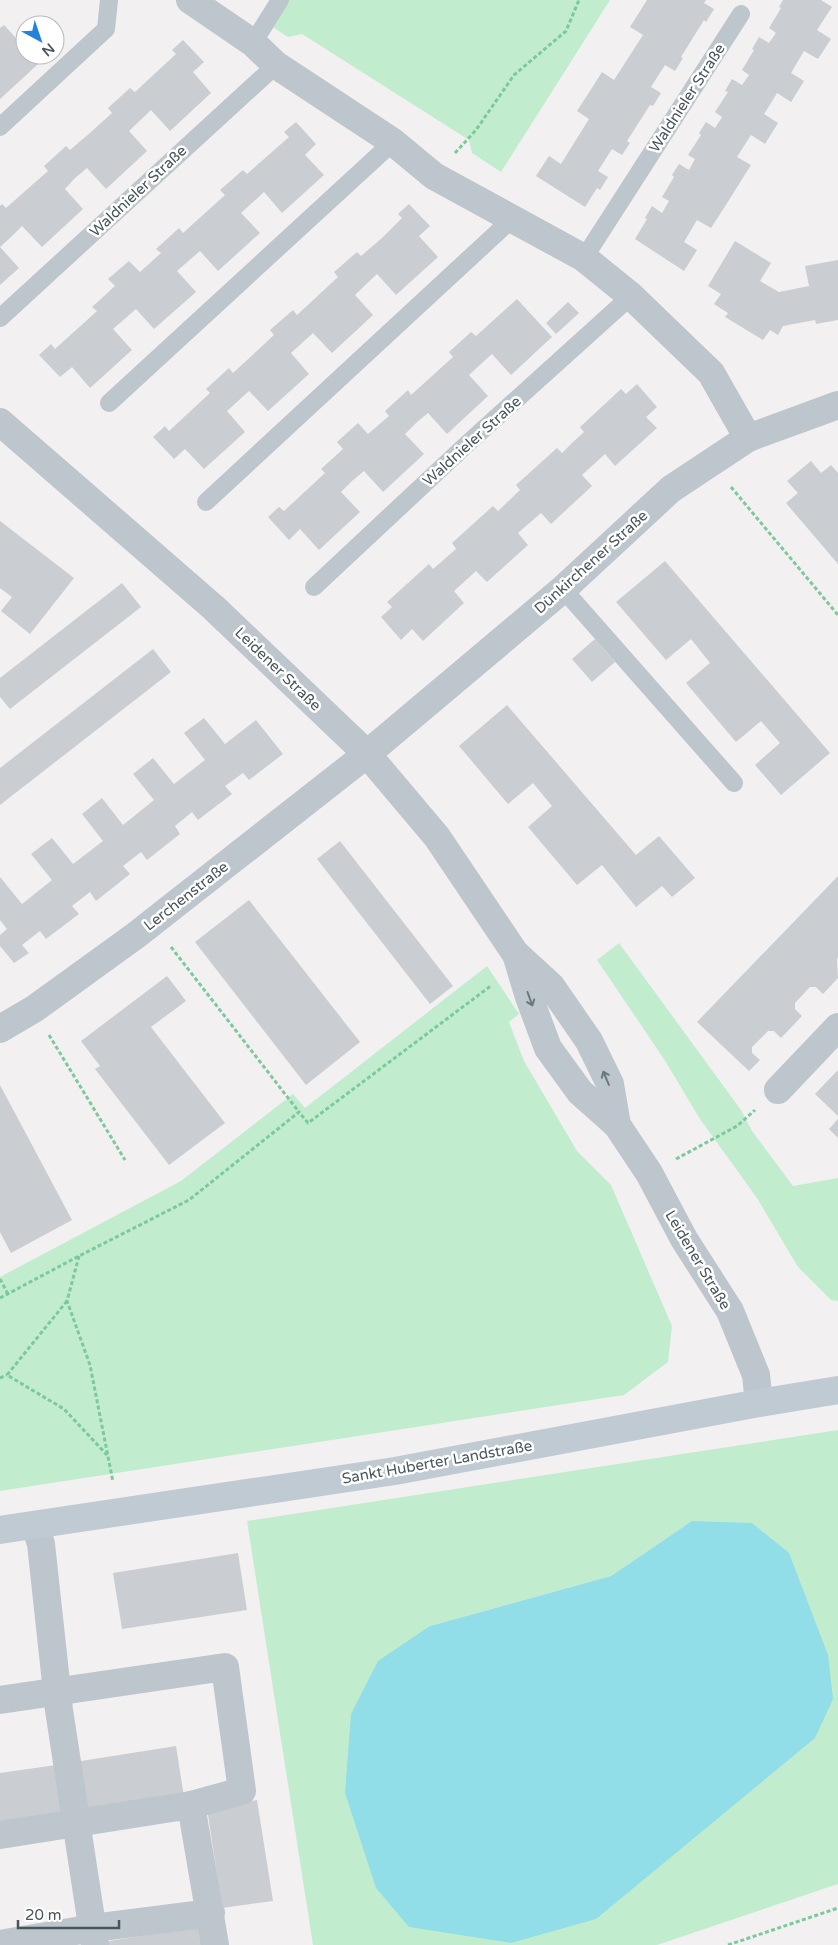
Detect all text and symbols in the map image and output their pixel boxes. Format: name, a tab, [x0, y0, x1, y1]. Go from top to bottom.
north arrow	[15, 15, 65, 65]
text: N	[38, 39, 58, 60]
street label: Waldnieler Straße	[645, 40, 729, 156]
street label: Waldnieler Straße	[86, 141, 190, 241]
street label: Waldnieler Straße	[419, 392, 525, 490]
street label: Dünkirchener Straße	[531, 506, 651, 618]
street label: Leidener Straße	[231, 623, 325, 715]
street label: Lerchenstraße	[140, 857, 232, 935]
one-way arrow	[526, 991, 535, 1006]
one-way arrow	[601, 1071, 611, 1086]
street label: Leidener Straße	[661, 1207, 735, 1313]
street label: Sankt Huberter Landstraße	[341, 1436, 533, 1488]
scale bar	[18, 1898, 119, 1930]
text: 20 m	[25, 1906, 62, 1924]

